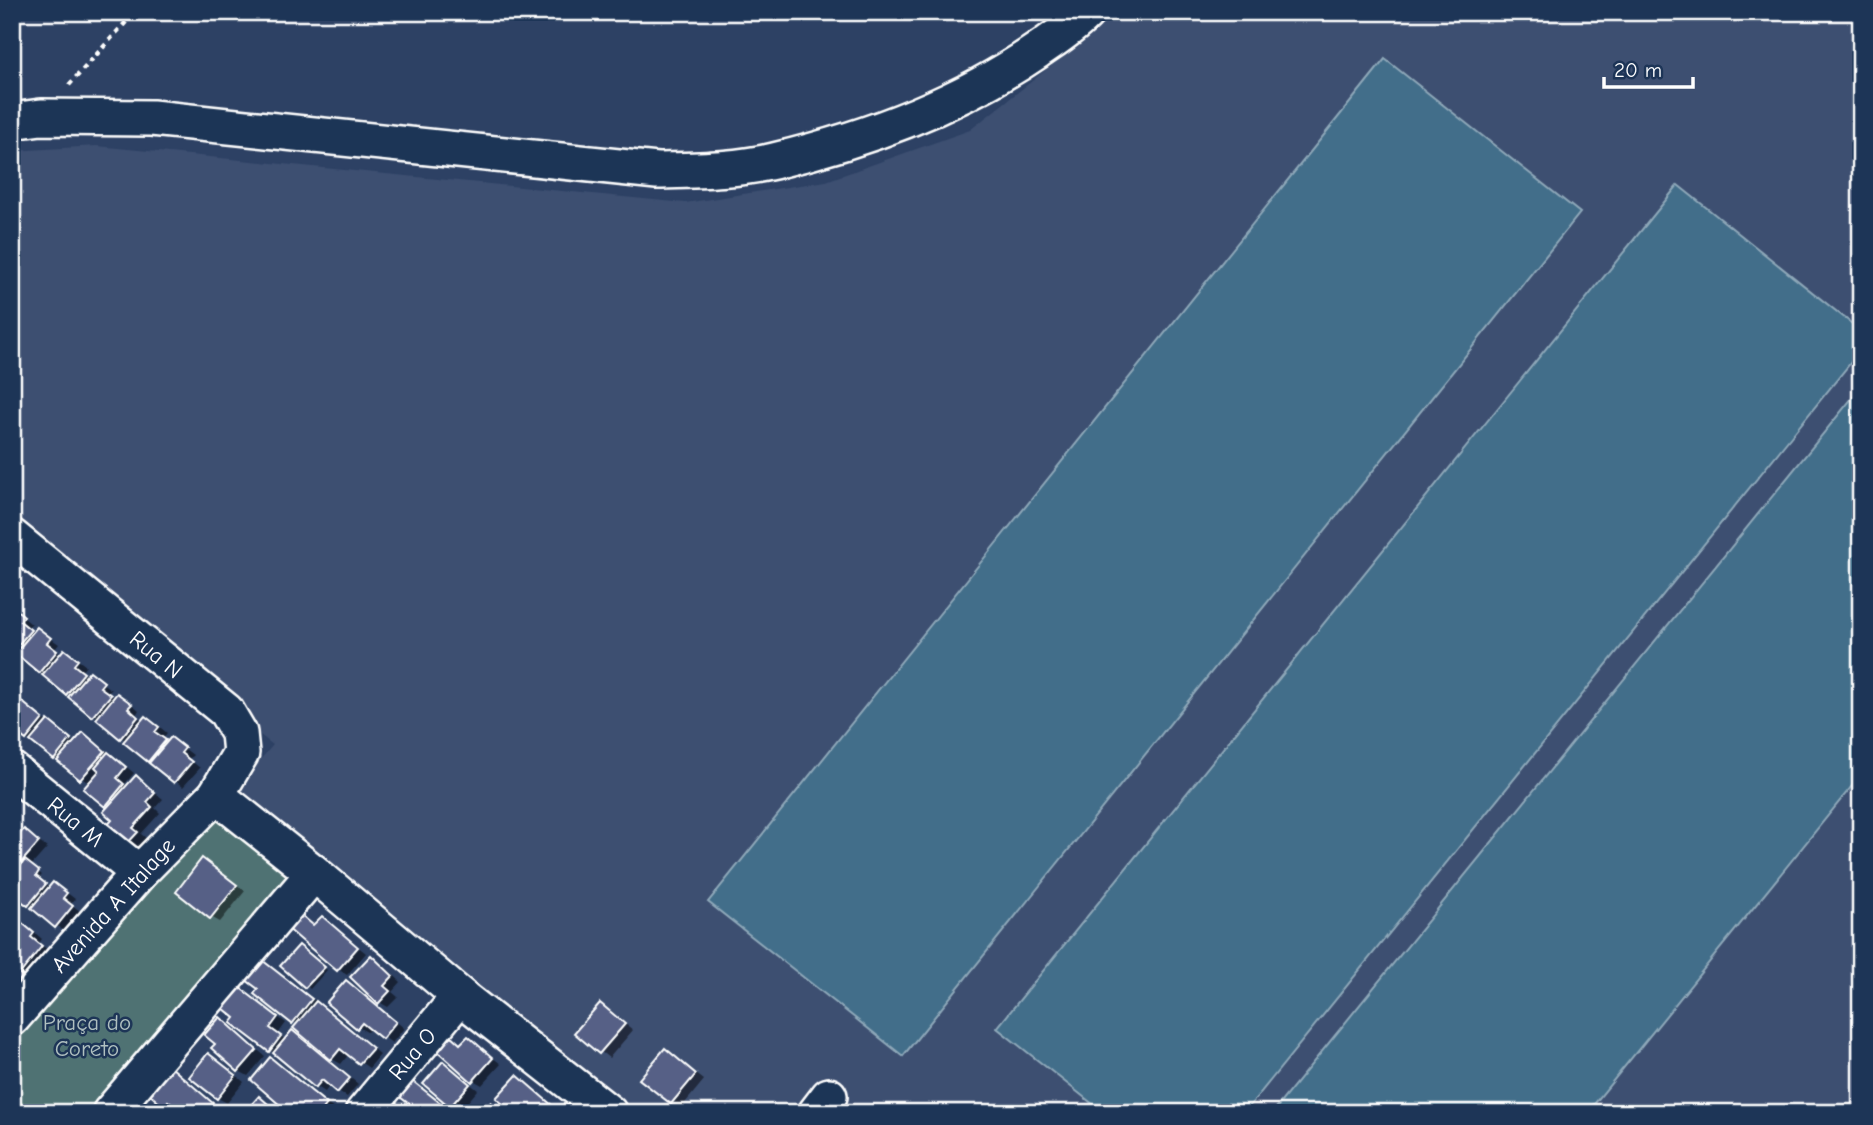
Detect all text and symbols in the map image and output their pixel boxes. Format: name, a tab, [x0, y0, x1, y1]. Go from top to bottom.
scale bar	[1604, 46, 1693, 90]
text: 20 m	[1614, 58, 1662, 82]
street label: Rua N	[124, 625, 188, 684]
street label: Rua M	[42, 791, 109, 853]
street label: Avenida A Italage	[46, 832, 181, 978]
park label: Praça do Coreto	[43, 1009, 131, 1062]
street label: Rua O	[383, 1022, 442, 1086]

